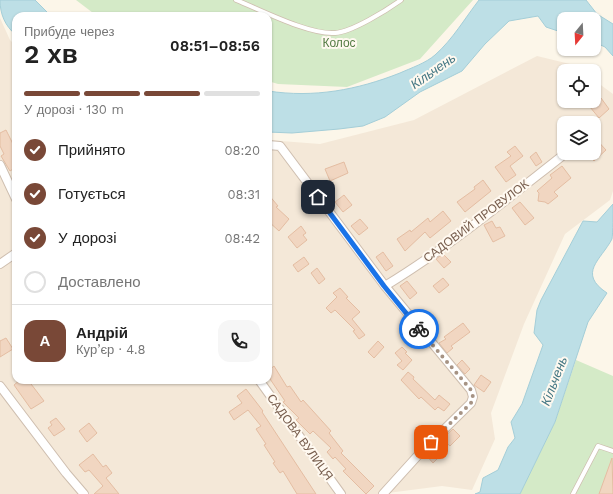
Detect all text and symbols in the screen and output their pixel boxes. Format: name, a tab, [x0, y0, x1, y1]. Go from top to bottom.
north arrow	[557, 12, 601, 56]
map controls	[557, 12, 601, 160]
text: Прибуде через	[24, 24, 114, 39]
park label: Колос	[322, 36, 356, 50]
text: 08:51–08:56	[170, 37, 260, 55]
text: 2 хв	[24, 39, 78, 69]
water label: Кільчень	[408, 50, 459, 92]
button: locate	[557, 64, 601, 108]
text: У дорозі · 130 m	[24, 102, 124, 117]
button: layers	[557, 116, 601, 160]
icon: check	[24, 139, 46, 161]
text: Прийнято	[58, 141, 125, 159]
text: 08:20	[224, 143, 260, 158]
street label: САДОВИЙ ПРОВУЛОК	[420, 176, 531, 265]
pin	[301, 180, 335, 214]
icon: check	[24, 183, 46, 205]
text: Готується	[58, 185, 126, 203]
icon: home	[307, 186, 329, 208]
text: 08:31	[227, 187, 260, 202]
icon: check	[24, 227, 46, 249]
text: У дорозі	[58, 229, 116, 247]
text: 08:42	[225, 231, 260, 246]
text: Доставлено	[58, 273, 141, 291]
courier	[399, 309, 439, 349]
icon: bike	[408, 318, 430, 340]
button: phone	[218, 320, 260, 362]
text: Андрій	[76, 324, 128, 342]
text: А	[40, 332, 50, 350]
text: Кур’єр · 4.8	[76, 342, 145, 357]
water label: Кільчень	[538, 354, 570, 408]
street label: САДОВА ВУЛИЦЯ	[264, 391, 336, 483]
pin	[414, 425, 448, 459]
icon: bag	[420, 431, 442, 453]

